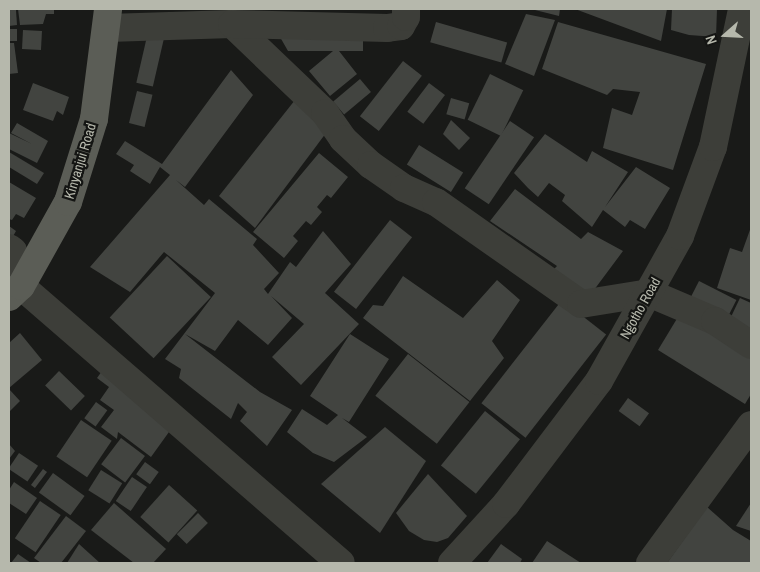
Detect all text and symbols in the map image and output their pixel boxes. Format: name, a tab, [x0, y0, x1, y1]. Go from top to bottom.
north arrow	[700, 10, 750, 60]
text: N	[701, 33, 721, 47]
street label: Kinyanjui Road	[60, 121, 100, 201]
street label: Ngotho Road	[616, 274, 664, 342]

